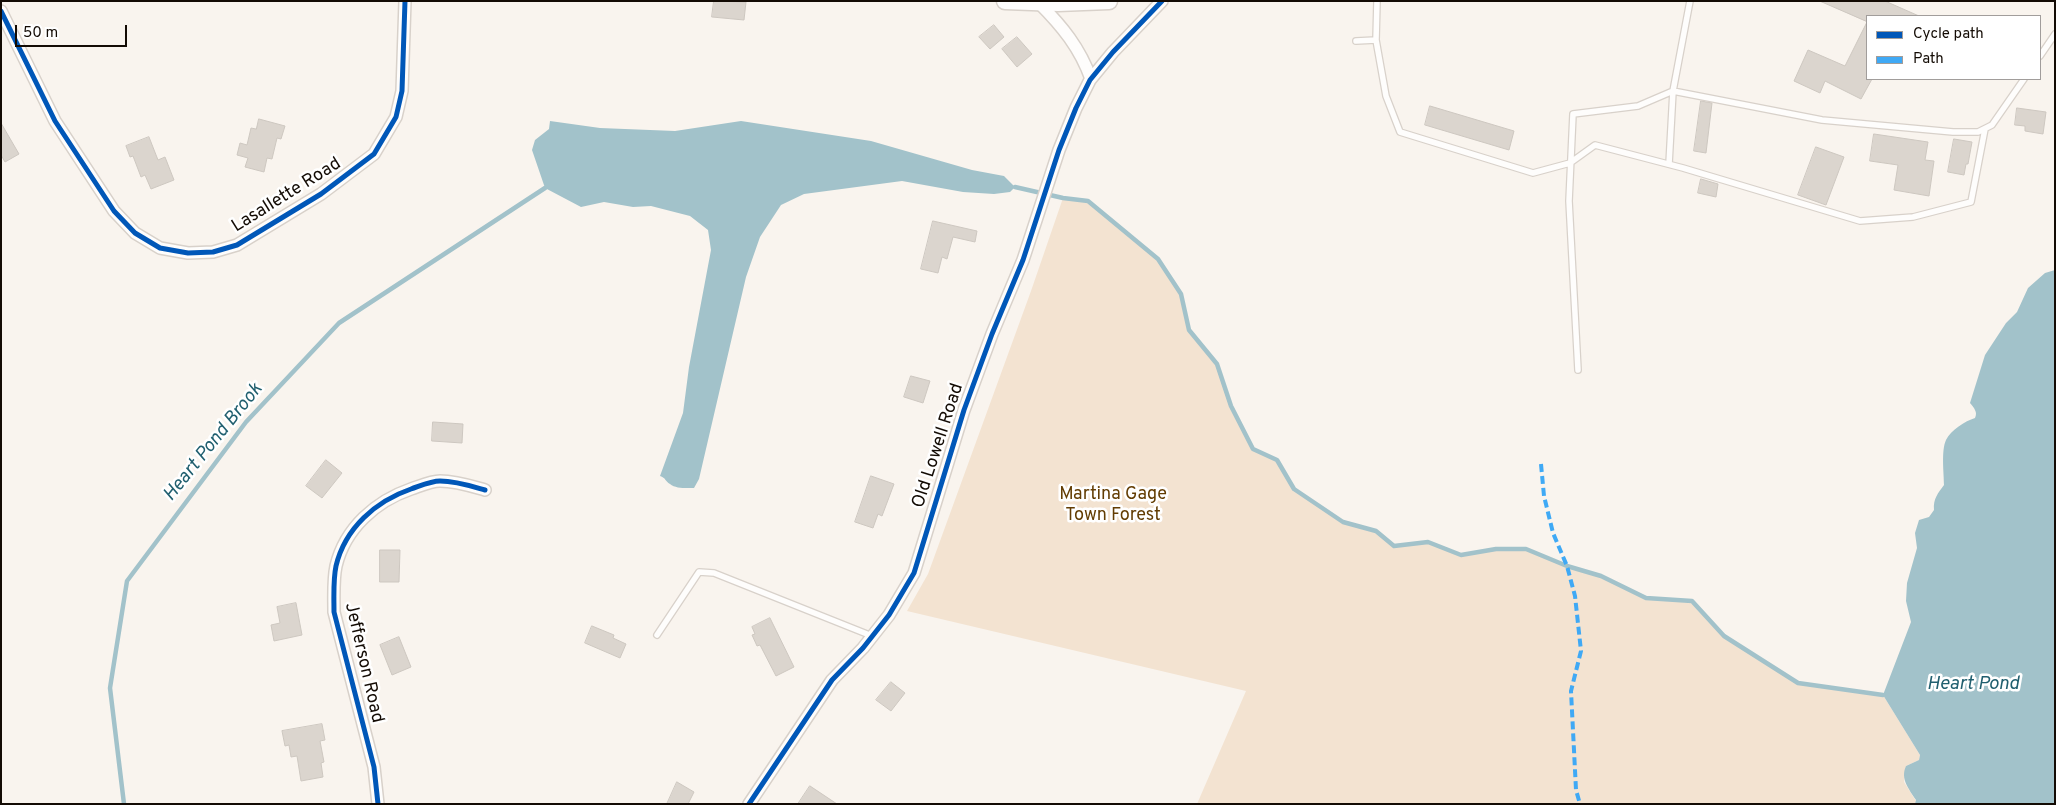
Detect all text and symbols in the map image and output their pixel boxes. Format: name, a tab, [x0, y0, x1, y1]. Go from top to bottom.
scale bar	[18, 15, 130, 47]
legend	[1866, 15, 2041, 80]
text: 50 m	[23, 24, 58, 43]
text: Cycle path	[1913, 25, 1984, 44]
text: Path	[1913, 50, 1944, 69]
street label: Lasallette Road	[228, 154, 346, 238]
water label: Heart Pond Brook	[159, 379, 269, 507]
street label: Old Lowell Road	[909, 381, 969, 511]
park label: Martina Gage Town Forest	[1059, 484, 1167, 526]
street label: Jefferson Road	[339, 601, 387, 725]
water label: Heart Pond	[1927, 674, 2019, 696]

